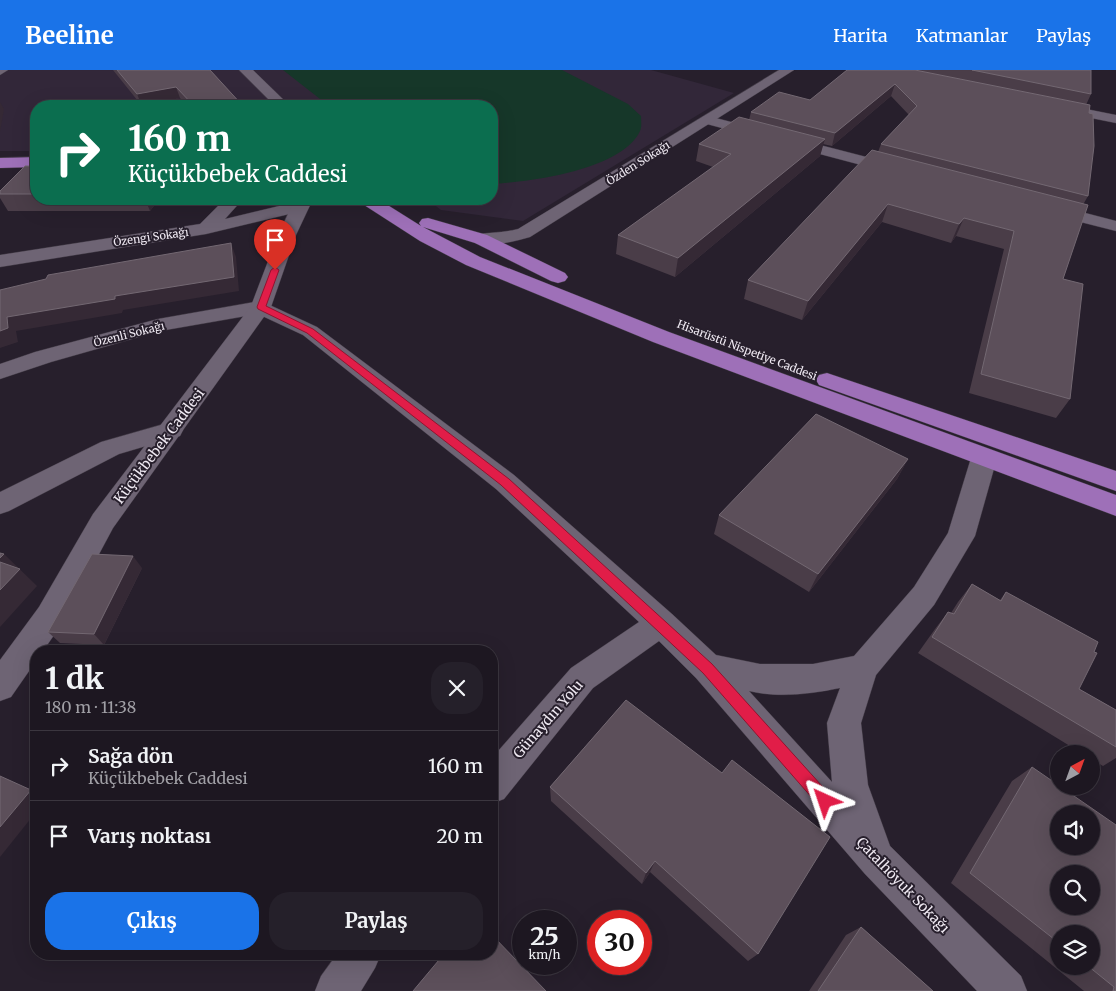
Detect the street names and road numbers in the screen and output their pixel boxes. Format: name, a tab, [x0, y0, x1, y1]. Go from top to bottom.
street label: Özden Sokağı	[604, 138, 673, 188]
street label: Özengi Sokağı	[112, 225, 190, 249]
street label: Hisarüstü Nispetiye Caddesi	[675, 317, 819, 383]
street label: Özenli Sokağı	[92, 318, 166, 350]
street label: Küçükbebek Caddesi	[110, 384, 208, 507]
street label: Günaydın Yolu	[509, 676, 587, 762]
street label: Çatalhöyuk Sokağı	[853, 833, 954, 937]

